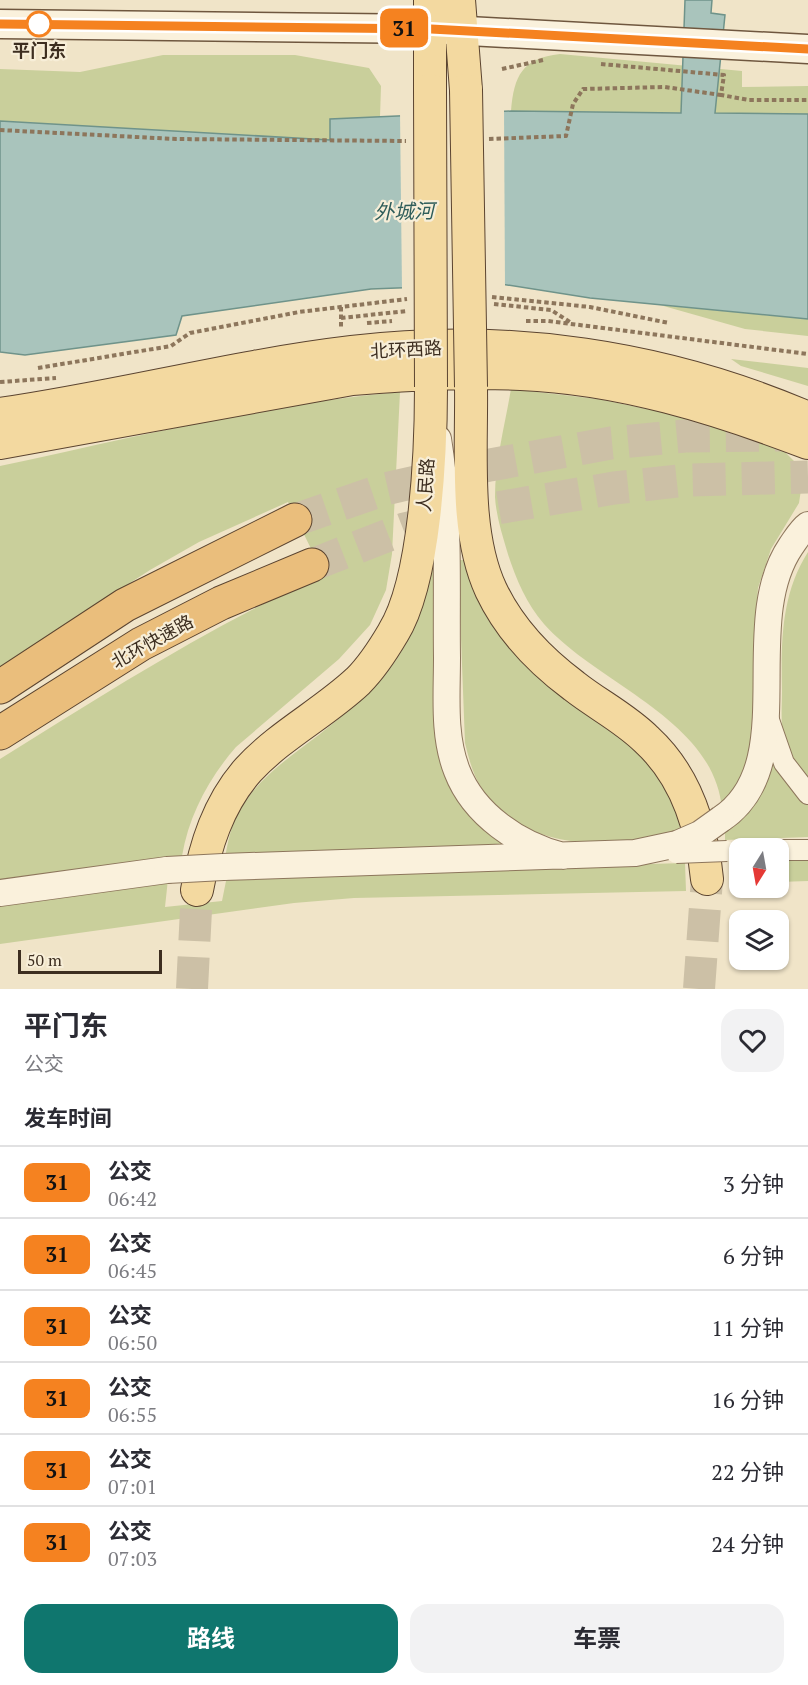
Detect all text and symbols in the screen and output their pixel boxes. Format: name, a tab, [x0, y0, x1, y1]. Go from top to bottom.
line badge: 31	[377, 9, 431, 48]
marker: 平门东	[26, 11, 52, 37]
text: 31	[392, 14, 416, 42]
place label: 平门东	[12, 38, 66, 62]
water label: 外城河	[374, 197, 438, 225]
street label: 北环西路	[369, 335, 443, 363]
street label: 人民路	[411, 457, 439, 513]
street label: 北环快速路	[107, 609, 197, 673]
north arrow	[729, 838, 789, 898]
map controls	[729, 838, 789, 970]
button: layers	[729, 910, 789, 970]
scale bar	[18, 947, 162, 974]
text: 50 m	[27, 949, 62, 971]
text: 平门东	[24, 1007, 108, 1044]
button: heart	[721, 1009, 784, 1072]
text: 公交	[24, 1050, 64, 1077]
text: 发车时间	[24, 1103, 112, 1132]
text: 公交	[108, 1156, 152, 1185]
text: 31	[45, 1168, 69, 1196]
text: 3 分钟	[723, 1169, 784, 1198]
text: 06:42	[108, 1185, 157, 1212]
text: 公交	[108, 1228, 152, 1257]
text: 31	[45, 1240, 69, 1268]
text: 6 分钟	[723, 1241, 784, 1270]
text: 06:45	[108, 1257, 157, 1284]
text: 公交	[108, 1300, 152, 1329]
text: 31	[45, 1312, 69, 1340]
text: 11 分钟	[711, 1313, 784, 1342]
text: 06:50	[108, 1329, 157, 1356]
text: 公交	[108, 1372, 152, 1401]
text: 31	[45, 1384, 69, 1412]
text: 16 分钟	[711, 1385, 784, 1414]
text: 06:55	[108, 1401, 157, 1428]
text: 公交	[108, 1444, 152, 1473]
text: 31	[45, 1456, 69, 1484]
text: 22 分钟	[711, 1457, 784, 1486]
text: 07:01	[108, 1473, 157, 1500]
text: 公交	[108, 1516, 152, 1545]
text: 31	[45, 1528, 69, 1556]
text: 24 分钟	[711, 1529, 784, 1558]
text: 07:03	[108, 1545, 157, 1572]
button: 路线	[24, 1604, 398, 1673]
button: 车票	[410, 1604, 784, 1673]

